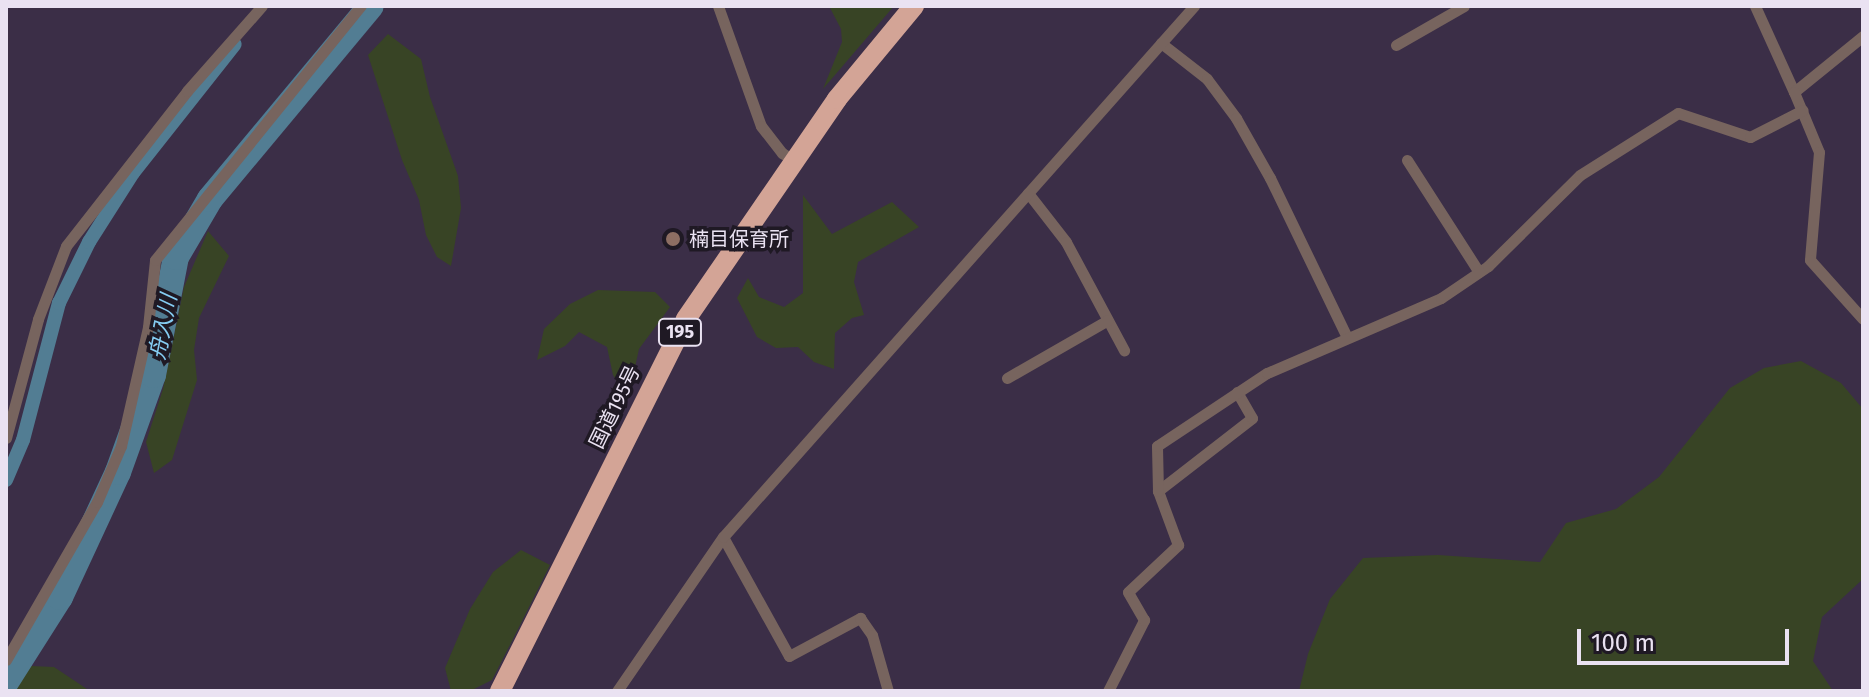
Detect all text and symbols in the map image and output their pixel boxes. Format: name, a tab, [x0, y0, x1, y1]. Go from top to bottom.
place label: 楠目保育所	[689, 227, 789, 251]
marker: 楠目保育所	[664, 230, 682, 248]
water label: 舟入川	[144, 292, 182, 362]
road number: 195	[656, 318, 704, 346]
street label: 国道195号	[585, 362, 645, 452]
scale bar	[1581, 613, 1793, 663]
text: 100 m	[1591, 629, 1655, 657]

